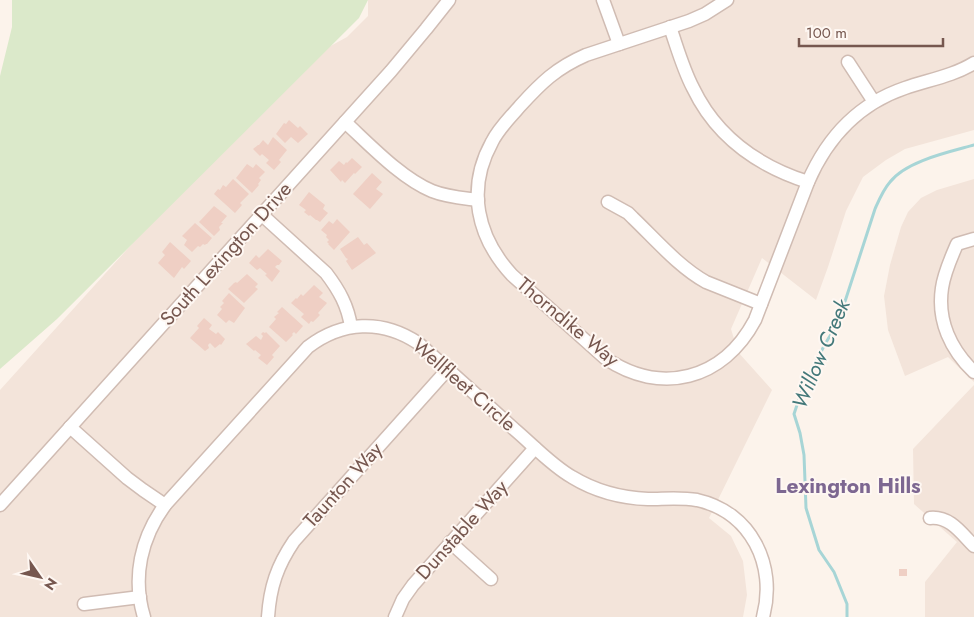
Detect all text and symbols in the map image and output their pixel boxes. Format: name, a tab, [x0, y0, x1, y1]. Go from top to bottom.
scale bar	[799, 15, 943, 47]
text: 100 m	[806, 22, 847, 44]
street label: South Lexington Drive	[153, 176, 299, 332]
street label: Thorndike Way	[511, 271, 626, 374]
water label: Willow Creek	[784, 294, 858, 413]
street label: Wellfleet Circle	[406, 332, 522, 438]
street label: Taunton Way	[297, 436, 389, 534]
district label: Lexington Hills	[775, 471, 921, 501]
street label: Dunstable Way	[409, 474, 515, 586]
north arrow	[15, 552, 65, 602]
text: N	[39, 574, 62, 594]

